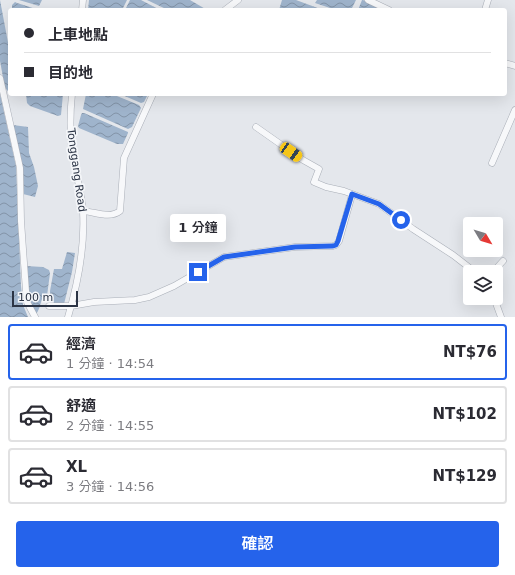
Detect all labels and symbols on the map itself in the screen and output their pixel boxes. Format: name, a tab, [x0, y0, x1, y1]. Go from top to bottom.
street label: Tonggang Road	[64, 126, 89, 213]
car	[278, 140, 304, 164]
route start	[392, 211, 410, 229]
callout: 1 分鐘	[170, 214, 226, 242]
north arrow	[463, 217, 503, 257]
route end	[189, 263, 207, 281]
scale bar	[12, 289, 78, 308]

